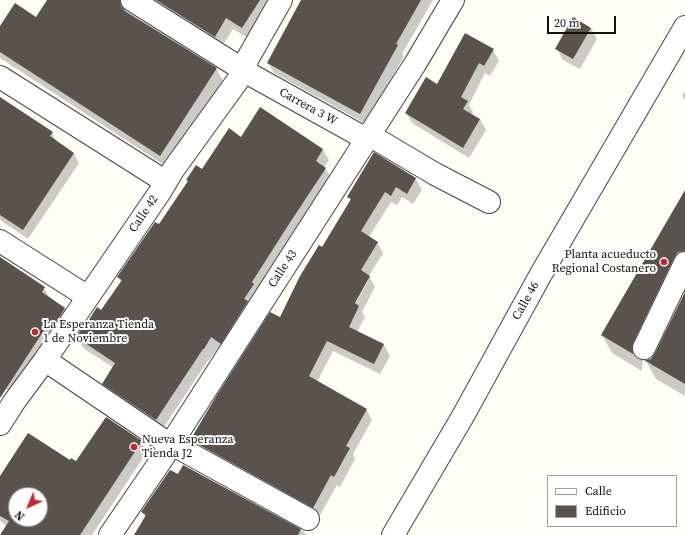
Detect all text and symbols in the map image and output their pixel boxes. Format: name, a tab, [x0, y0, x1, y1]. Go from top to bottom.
scale bar	[549, 8, 618, 34]
text: 20 m	[554, 15, 580, 31]
street label: Carrera 3 W	[277, 85, 339, 129]
street label: Calle 42	[126, 193, 162, 235]
street label: Calle 43	[266, 248, 300, 290]
place label: Planta acueducto Regional Costanero	[552, 248, 656, 276]
marker: Planta acueducto Regional Costanero	[659, 257, 669, 267]
street label: Calle 46	[510, 279, 542, 323]
place label: La Esperanza Tienda 1 de Noviembre	[43, 318, 154, 346]
marker: La Esperanza Tienda 1 de Noviembre	[30, 327, 40, 337]
place label: Nueva Esperanza Tienda J2	[142, 433, 233, 461]
marker: Nueva Esperanza Tienda J2	[129, 442, 139, 452]
legend	[547, 475, 677, 527]
text: Calle	[585, 483, 612, 499]
north arrow	[8, 487, 48, 527]
text: Edificio	[585, 503, 626, 519]
text: N	[12, 507, 28, 523]

